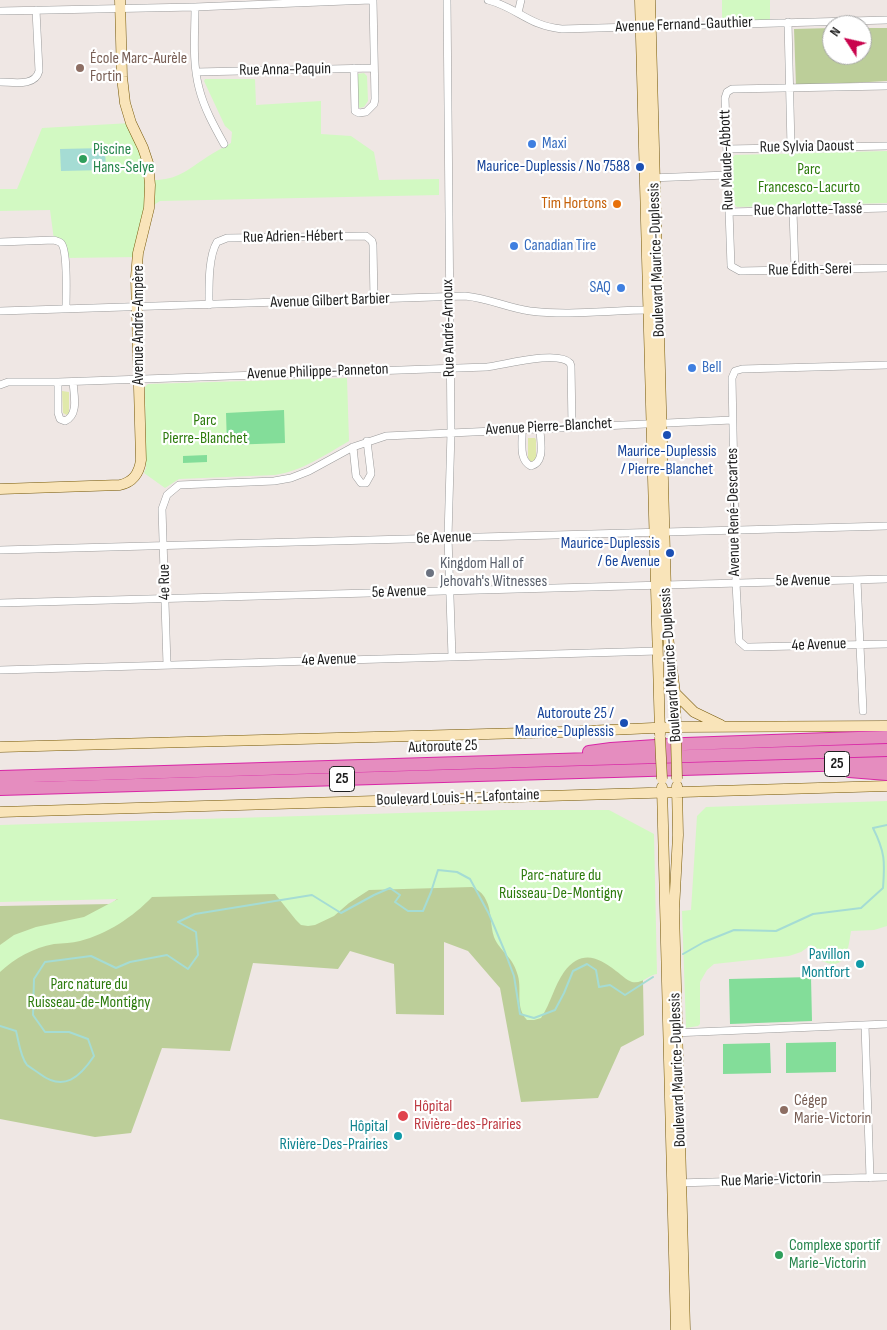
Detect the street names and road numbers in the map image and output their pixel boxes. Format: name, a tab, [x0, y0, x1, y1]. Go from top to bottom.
street label: Avenue Fernand-Gauthier	[615, 13, 753, 37]
street label: Rue Anna-Paquin	[239, 60, 331, 80]
street label: Rue Maude-Abbott	[716, 109, 738, 211]
street label: Rue Sylvia Daoust	[759, 137, 855, 157]
street label: Boulevard Maurice-Duplessis	[645, 182, 669, 338]
street label: Rue Charlotte-Tassé	[754, 199, 862, 221]
street label: Rue Adrien-Hébert	[243, 227, 343, 247]
street label: Rue Édith-Serei	[768, 260, 852, 280]
street label: Avenue André-Ampère	[129, 265, 149, 385]
street label: Rue André-Arnoux	[439, 279, 459, 377]
street label: Avenue Gilbert Barbier	[270, 289, 390, 313]
street label: Avenue Philippe-Panneton	[247, 360, 389, 384]
street label: Avenue Pierre-Blanchet	[485, 414, 613, 440]
street label: Avenue René-Descartes	[723, 448, 745, 576]
street label: 6e Avenue	[416, 527, 472, 549]
street label: 4e Rue	[155, 564, 175, 600]
street label: 5e Avenue	[776, 571, 830, 591]
street label: 5e Avenue	[371, 581, 427, 603]
street label: Boulevard Maurice-Duplessis	[656, 587, 686, 743]
street label: 4e Avenue	[791, 634, 847, 656]
street label: 4e Avenue	[301, 649, 357, 671]
street label: Autoroute 25	[408, 736, 478, 758]
road number: 25	[824, 752, 850, 776]
road number: 25	[330, 766, 354, 792]
street label: Boulevard Louis-H.-Lafontaine	[376, 786, 540, 810]
street label: Boulevard Maurice-Duplessis	[666, 992, 690, 1148]
street label: Rue Marie-Victorin	[720, 1169, 822, 1191]

